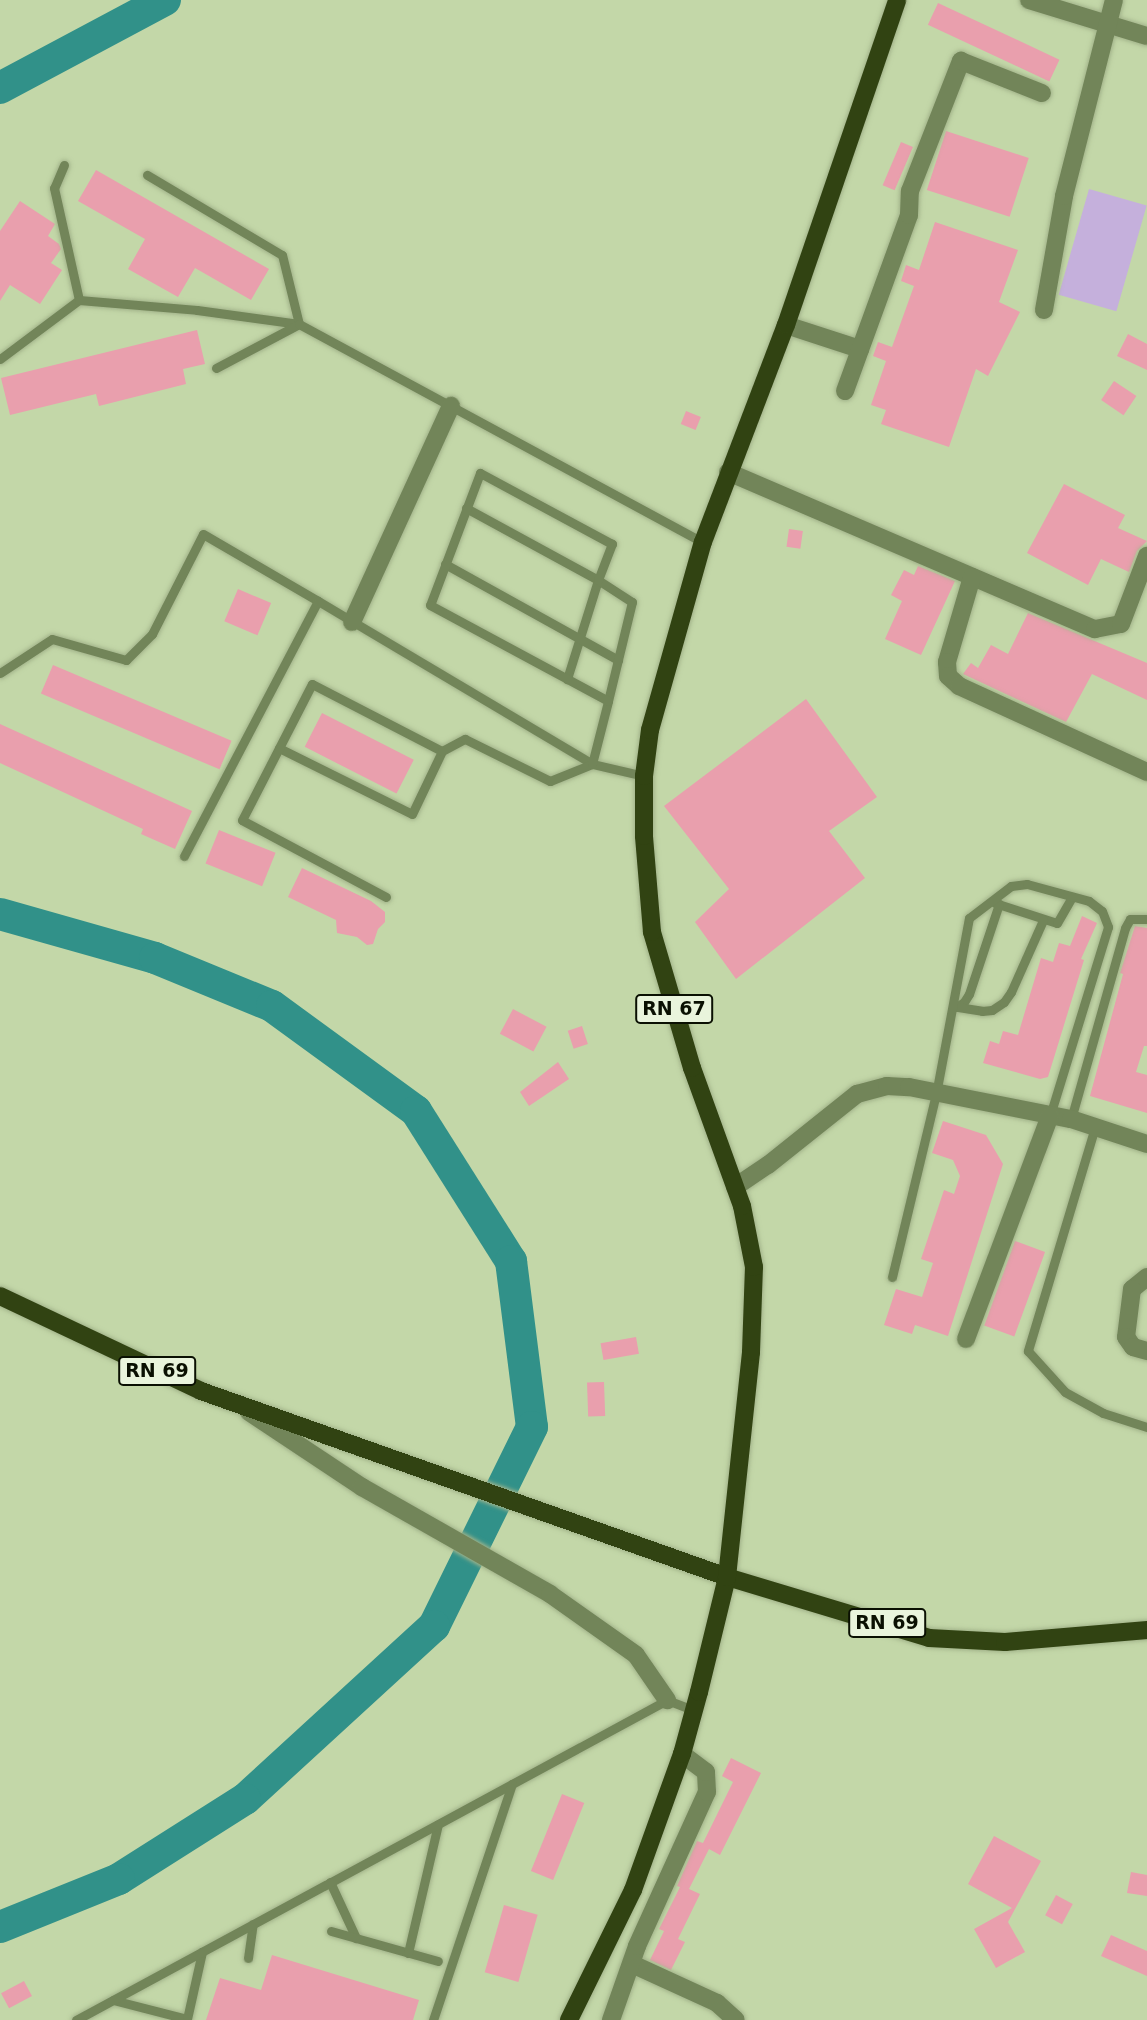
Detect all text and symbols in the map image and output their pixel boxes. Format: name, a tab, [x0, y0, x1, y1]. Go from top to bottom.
road number: RN 67	[634, 993, 714, 1024]
road number: RN 69	[117, 1356, 197, 1386]
road number: RN 69	[847, 1608, 927, 1638]

